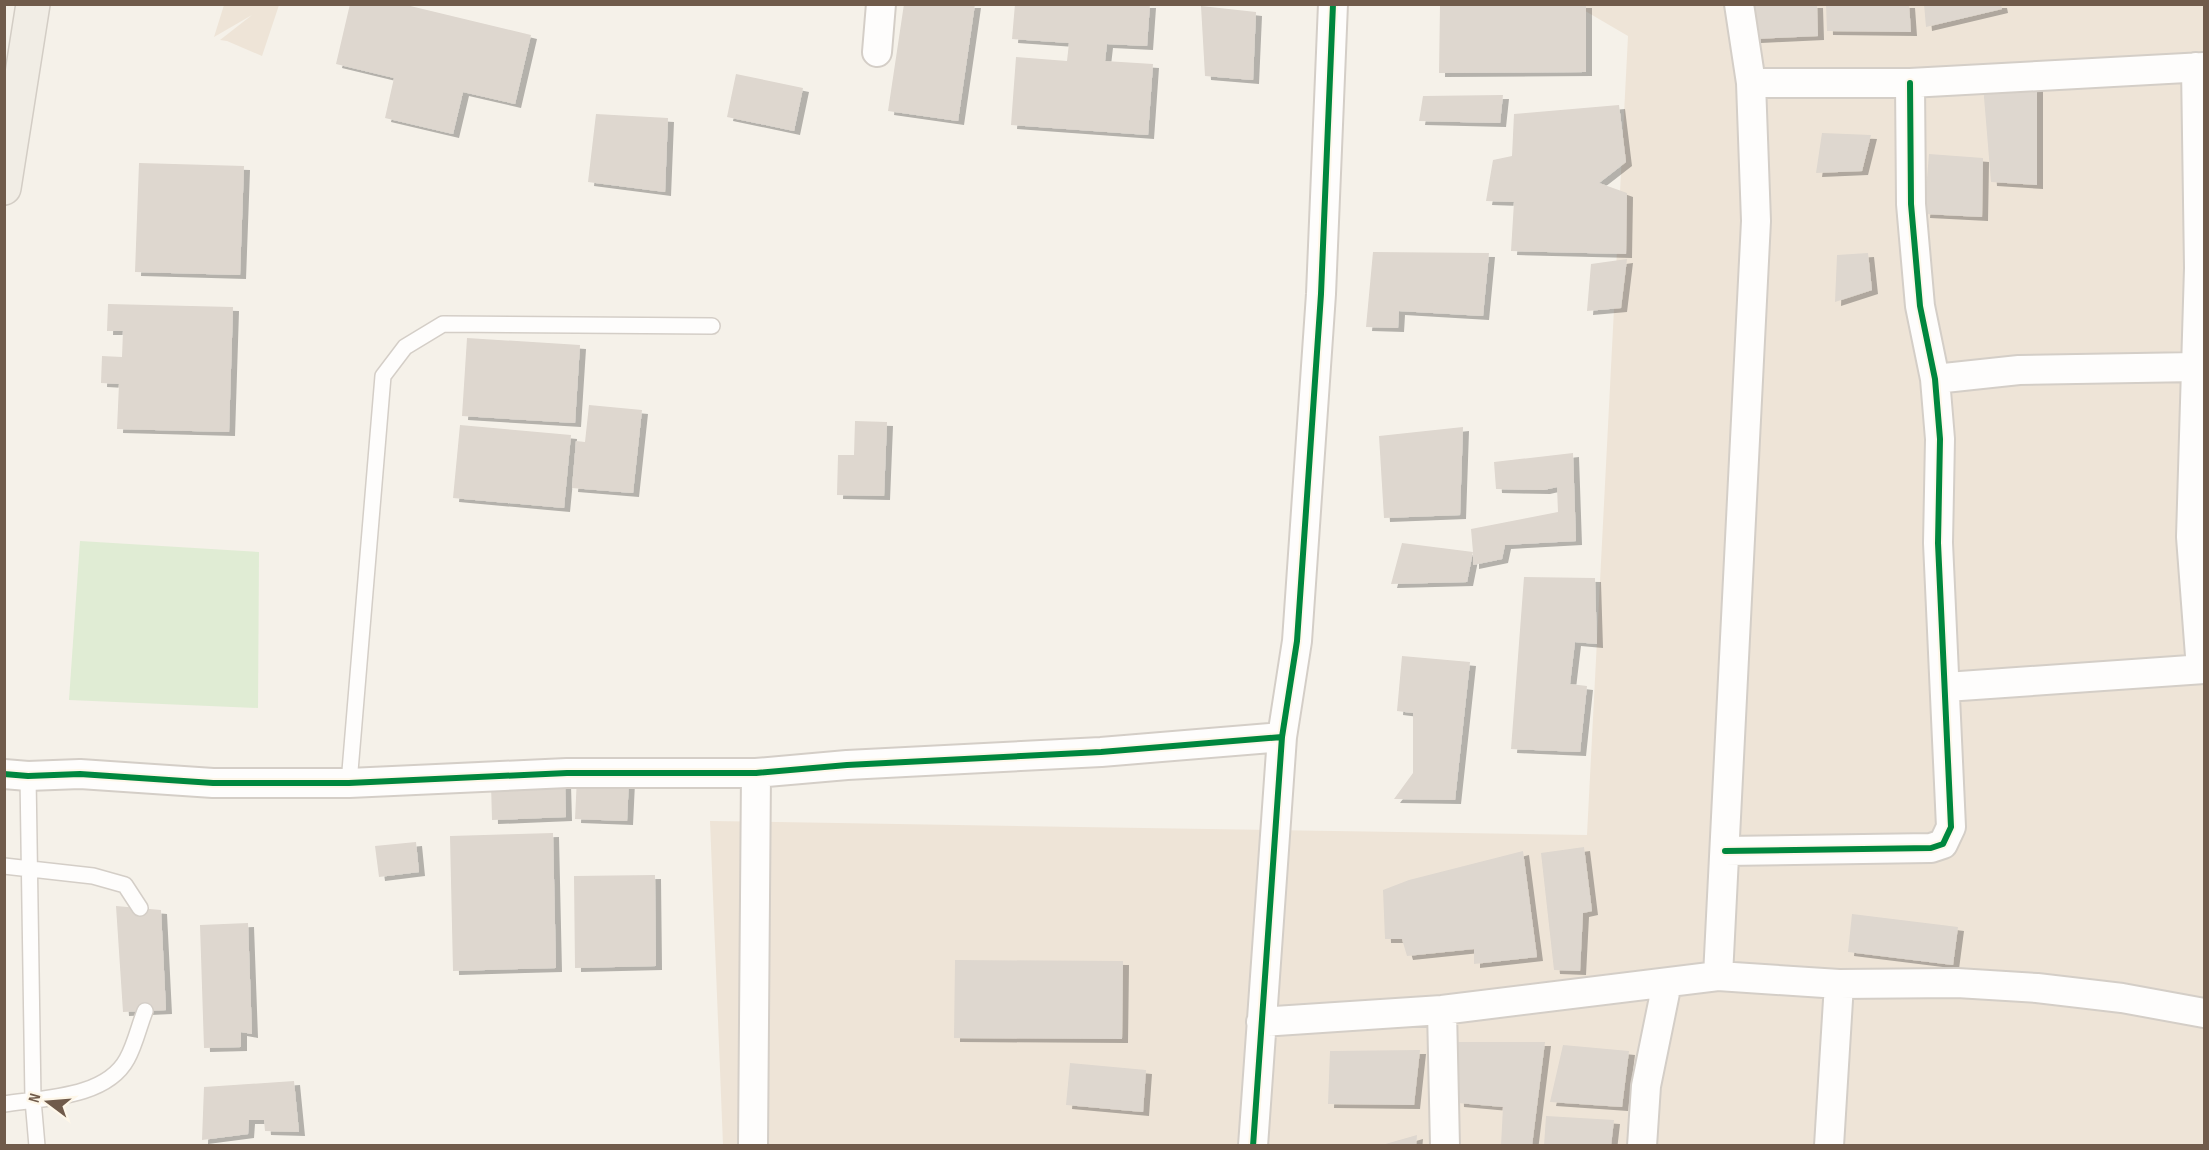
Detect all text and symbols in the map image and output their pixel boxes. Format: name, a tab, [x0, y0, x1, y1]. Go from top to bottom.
north arrow	[18, 1072, 78, 1132]
text: N	[25, 1092, 45, 1105]

